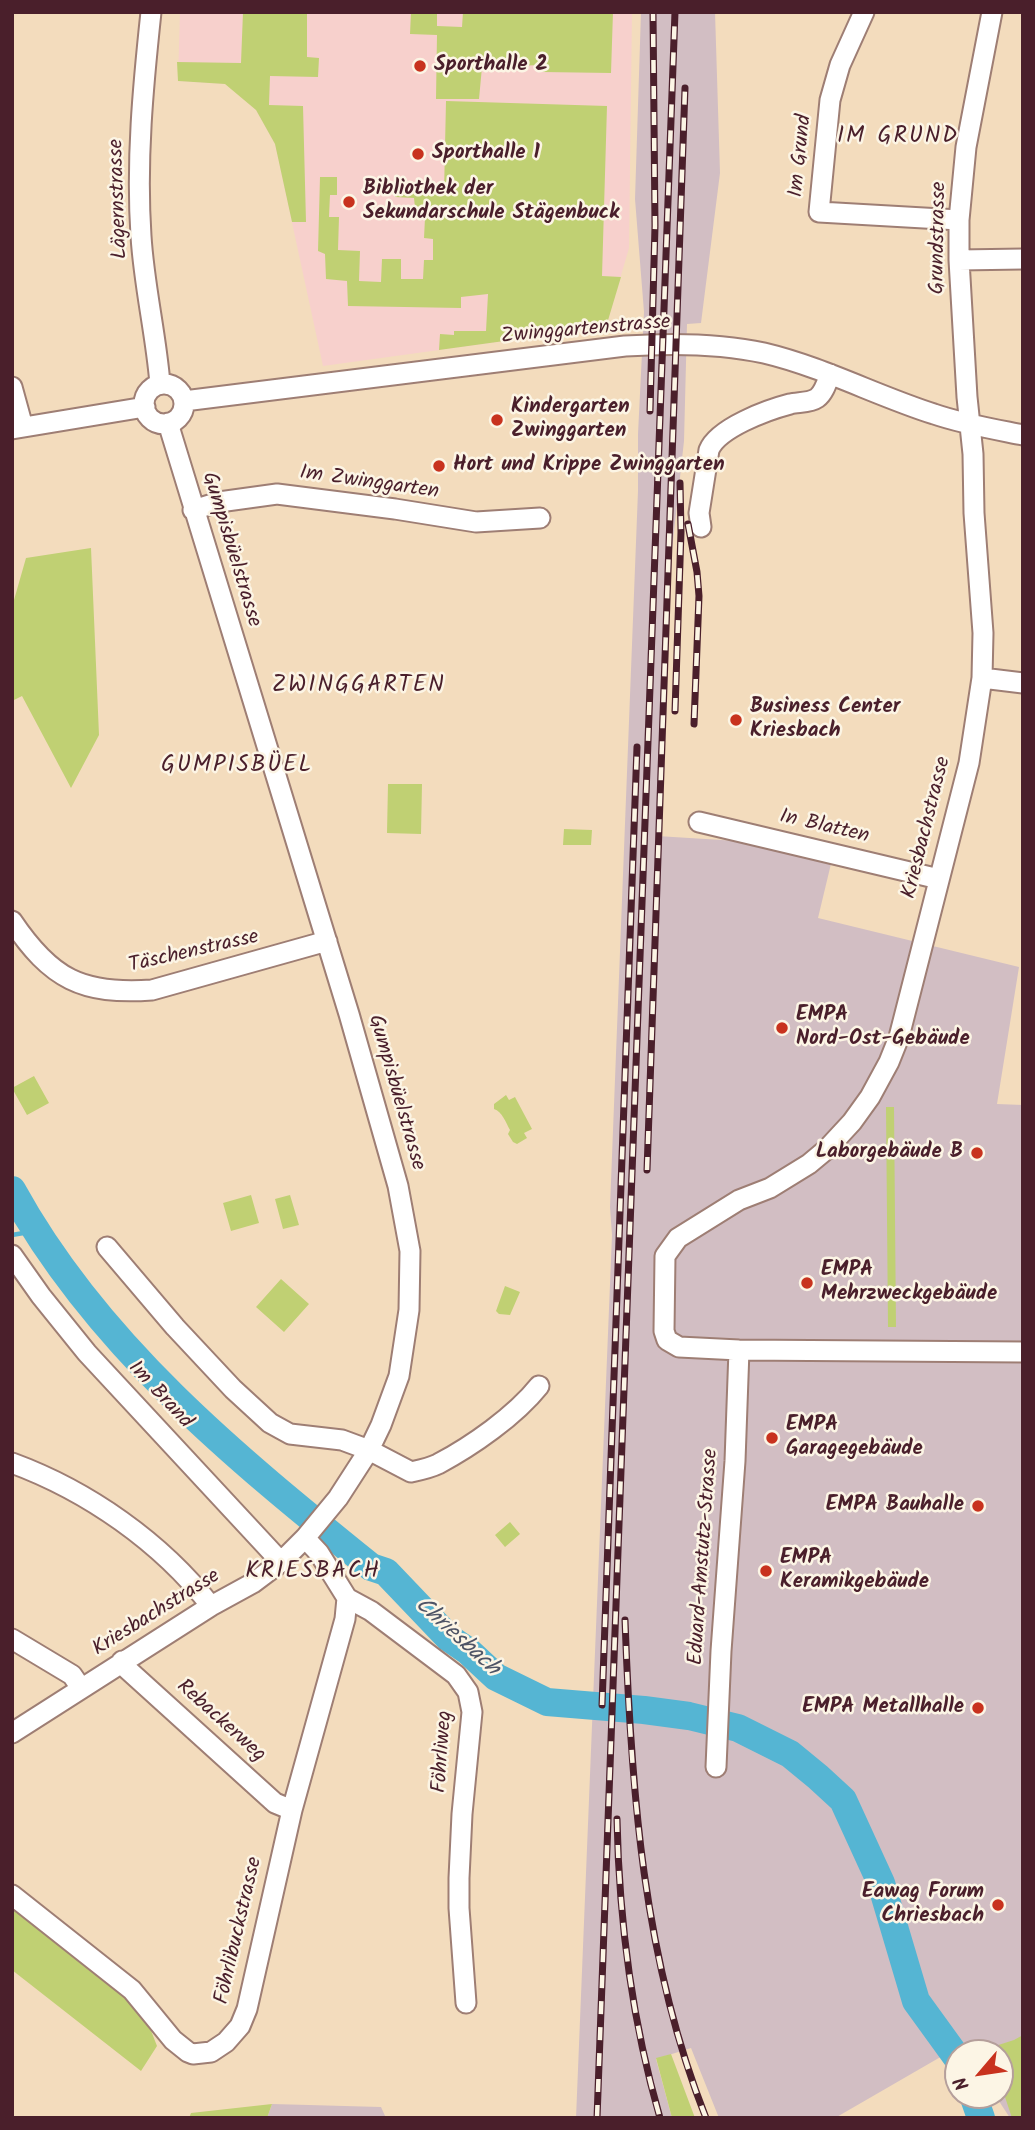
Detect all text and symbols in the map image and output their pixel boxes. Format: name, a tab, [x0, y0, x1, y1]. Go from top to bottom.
place label: Sporthalle 2	[434, 53, 548, 79]
marker: Sporthalle 2	[412, 58, 428, 74]
street label: Im Grund	[785, 113, 819, 199]
district label: IM GRUND	[838, 124, 958, 152]
street label: Lägernstrasse	[105, 139, 135, 259]
place label: Sporthalle 1	[432, 141, 540, 167]
marker: Sporthalle 1	[410, 146, 426, 162]
place label: Bibliothek der Sekundarschule Stägenbuck	[363, 177, 619, 227]
street label: Grundstrasse	[926, 181, 954, 295]
marker: Bibliothek der Sekundarschule Stägenbuck	[341, 194, 357, 210]
street label: Zwinggartenstrasse	[500, 311, 672, 351]
place label: Kindergarten Zwinggarten	[511, 395, 630, 445]
marker: Kindergarten Zwinggarten	[489, 412, 505, 428]
place label: Hort und Krippe Zwinggarten	[453, 453, 725, 479]
marker: Hort und Krippe Zwinggarten	[431, 458, 447, 474]
street label: Im Zwinggarten	[298, 462, 440, 506]
street label: Gumpisbüelstrasse	[194, 470, 266, 630]
district label: ZWINGGARTEN	[273, 673, 445, 701]
place label: Business Center Kriesbach	[750, 695, 900, 745]
marker: Business Center Kriesbach	[728, 712, 744, 728]
district label: GUMPISBÜEL	[162, 753, 312, 781]
street label: Kriesbachstrasse	[898, 754, 958, 902]
street label: In Blatten	[777, 805, 871, 851]
street label: Täschenstrasse	[127, 926, 261, 980]
place label: EMPA Nord-Ost-Gebäude	[796, 1003, 970, 1053]
street label: Gumpisbüelstrasse	[361, 1012, 429, 1174]
marker: EMPA Nord-Ost-Gebäude	[774, 1020, 790, 1036]
place label: Laborgebäude B	[816, 1140, 963, 1166]
marker: Laborgebäude B	[969, 1145, 985, 1161]
place label: EMPA Mehrzweckgebäude	[821, 1258, 997, 1308]
marker: EMPA Mehrzweckgebäude	[799, 1275, 815, 1291]
street label: Im Brand	[121, 1357, 197, 1435]
place label: EMPA Garagegebäude	[786, 1413, 923, 1463]
marker: EMPA Garagegebäude	[764, 1430, 780, 1446]
street label: Eduard-Amstutz-Strasse	[685, 1448, 725, 1666]
place label: EMPA Bauhalle	[826, 1493, 964, 1519]
marker: EMPA Bauhalle	[970, 1498, 986, 1514]
place label: EMPA Keramikgebäude	[780, 1546, 929, 1596]
district label: KRIESBACH	[246, 1559, 380, 1587]
marker: EMPA Keramikgebäude	[758, 1563, 774, 1579]
street label: Kriesbachstrasse	[89, 1565, 225, 1663]
water label: Chriesbach	[408, 1593, 504, 1683]
street label: Rebackerweg	[170, 1675, 270, 1769]
place label: EMPA Metallhalle	[802, 1695, 964, 1721]
marker: EMPA Metallhalle	[970, 1700, 986, 1716]
street label: Föhrliweg	[429, 1710, 459, 1794]
street label: Föhrlibuckstrasse	[211, 1855, 269, 2007]
place label: Eawag Forum Chriesbach	[862, 1880, 984, 1930]
marker: Eawag Forum Chriesbach	[990, 1897, 1006, 1913]
north arrow	[944, 2039, 1014, 2109]
text: N	[946, 2071, 978, 2096]

